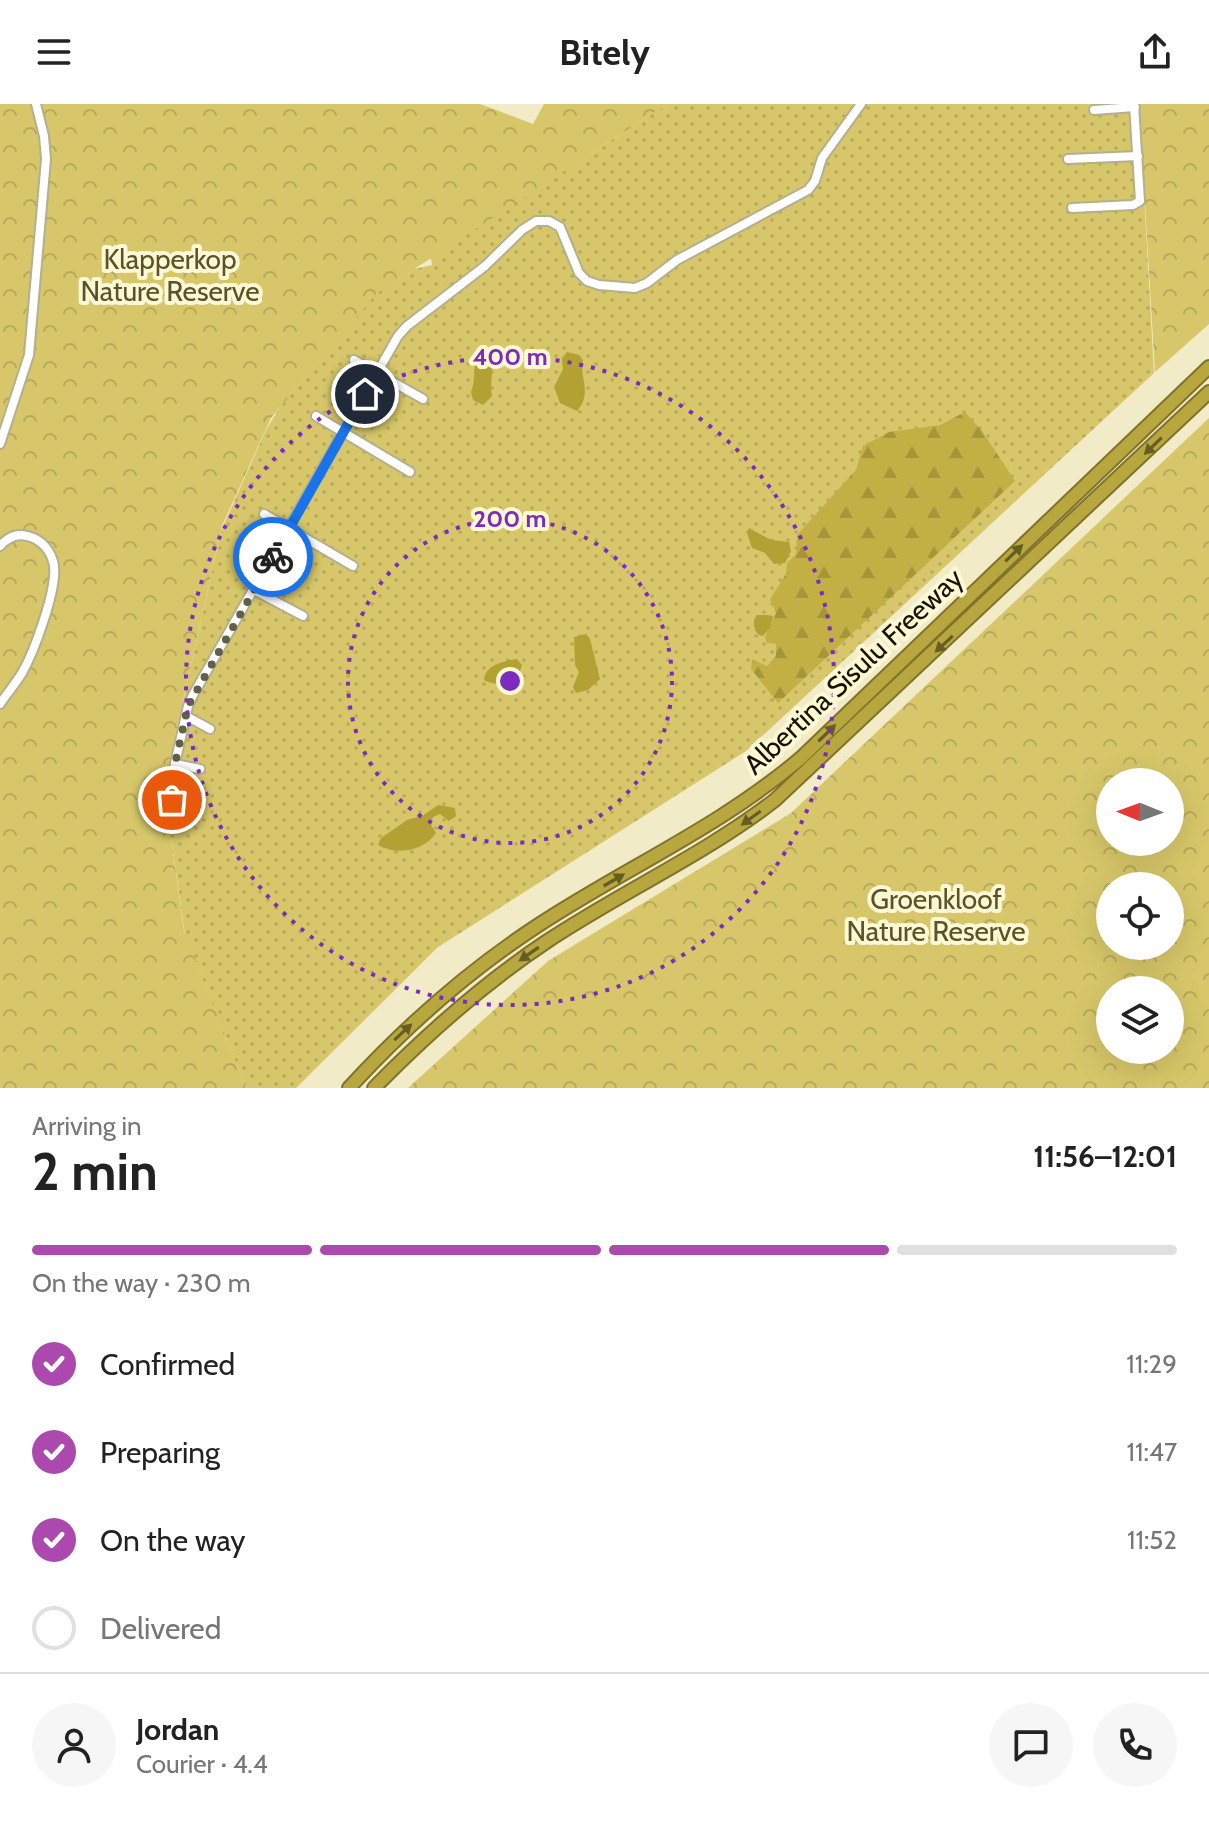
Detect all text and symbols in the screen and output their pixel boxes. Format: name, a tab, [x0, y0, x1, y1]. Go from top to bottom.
icon: menu	[32, 30, 76, 74]
text: Bitely	[559, 30, 650, 74]
icon: share	[1133, 30, 1177, 74]
park label: Klapperkop Nature Reserve	[80, 242, 260, 308]
text: 400 m	[472, 342, 548, 371]
pin	[331, 360, 399, 428]
icon: home	[343, 372, 387, 416]
one-way arrow	[1143, 436, 1162, 454]
text: 200 m	[474, 504, 546, 533]
courier	[233, 517, 313, 597]
icon: bike	[251, 535, 295, 579]
one-way arrow	[1004, 544, 1023, 563]
street label: Albertina Sisulu Freeway	[737, 561, 969, 781]
one-way arrow	[934, 635, 953, 653]
centre of rings	[496, 667, 524, 695]
one-way arrow	[817, 725, 836, 743]
pin	[138, 766, 206, 834]
north arrow	[1096, 768, 1184, 856]
map controls	[1096, 768, 1184, 1064]
icon: bag	[150, 778, 194, 822]
one-way arrow	[740, 810, 762, 826]
button: locate	[1096, 872, 1184, 960]
one-way arrow	[602, 873, 625, 887]
park label: Groenkloof Nature Reserve	[846, 882, 1026, 948]
one-way arrow	[519, 946, 540, 961]
button: layers	[1096, 976, 1184, 1064]
one-way arrow	[394, 1024, 413, 1042]
text: Arriving in	[32, 1110, 142, 1142]
text: 11:56–12:01	[1033, 1138, 1177, 1175]
text: 2 min	[32, 1140, 158, 1203]
text: On the way · 230 m	[32, 1267, 250, 1299]
icon: check	[32, 1342, 76, 1386]
text: Confirmed	[100, 1346, 235, 1383]
text: 11:29	[1126, 1348, 1177, 1380]
icon: check	[32, 1430, 76, 1474]
text: Preparing	[100, 1434, 220, 1471]
text: 11:47	[1127, 1436, 1177, 1468]
icon: check	[32, 1518, 76, 1562]
text: On the way	[100, 1522, 245, 1559]
text: 11:52	[1127, 1524, 1177, 1556]
text: Delivered	[100, 1610, 221, 1647]
button: person	[32, 1703, 116, 1787]
button: chat	[989, 1703, 1073, 1787]
button: phone	[1093, 1703, 1177, 1787]
text: Jordan	[136, 1711, 219, 1748]
text: Courier · 4.4	[136, 1748, 268, 1780]

